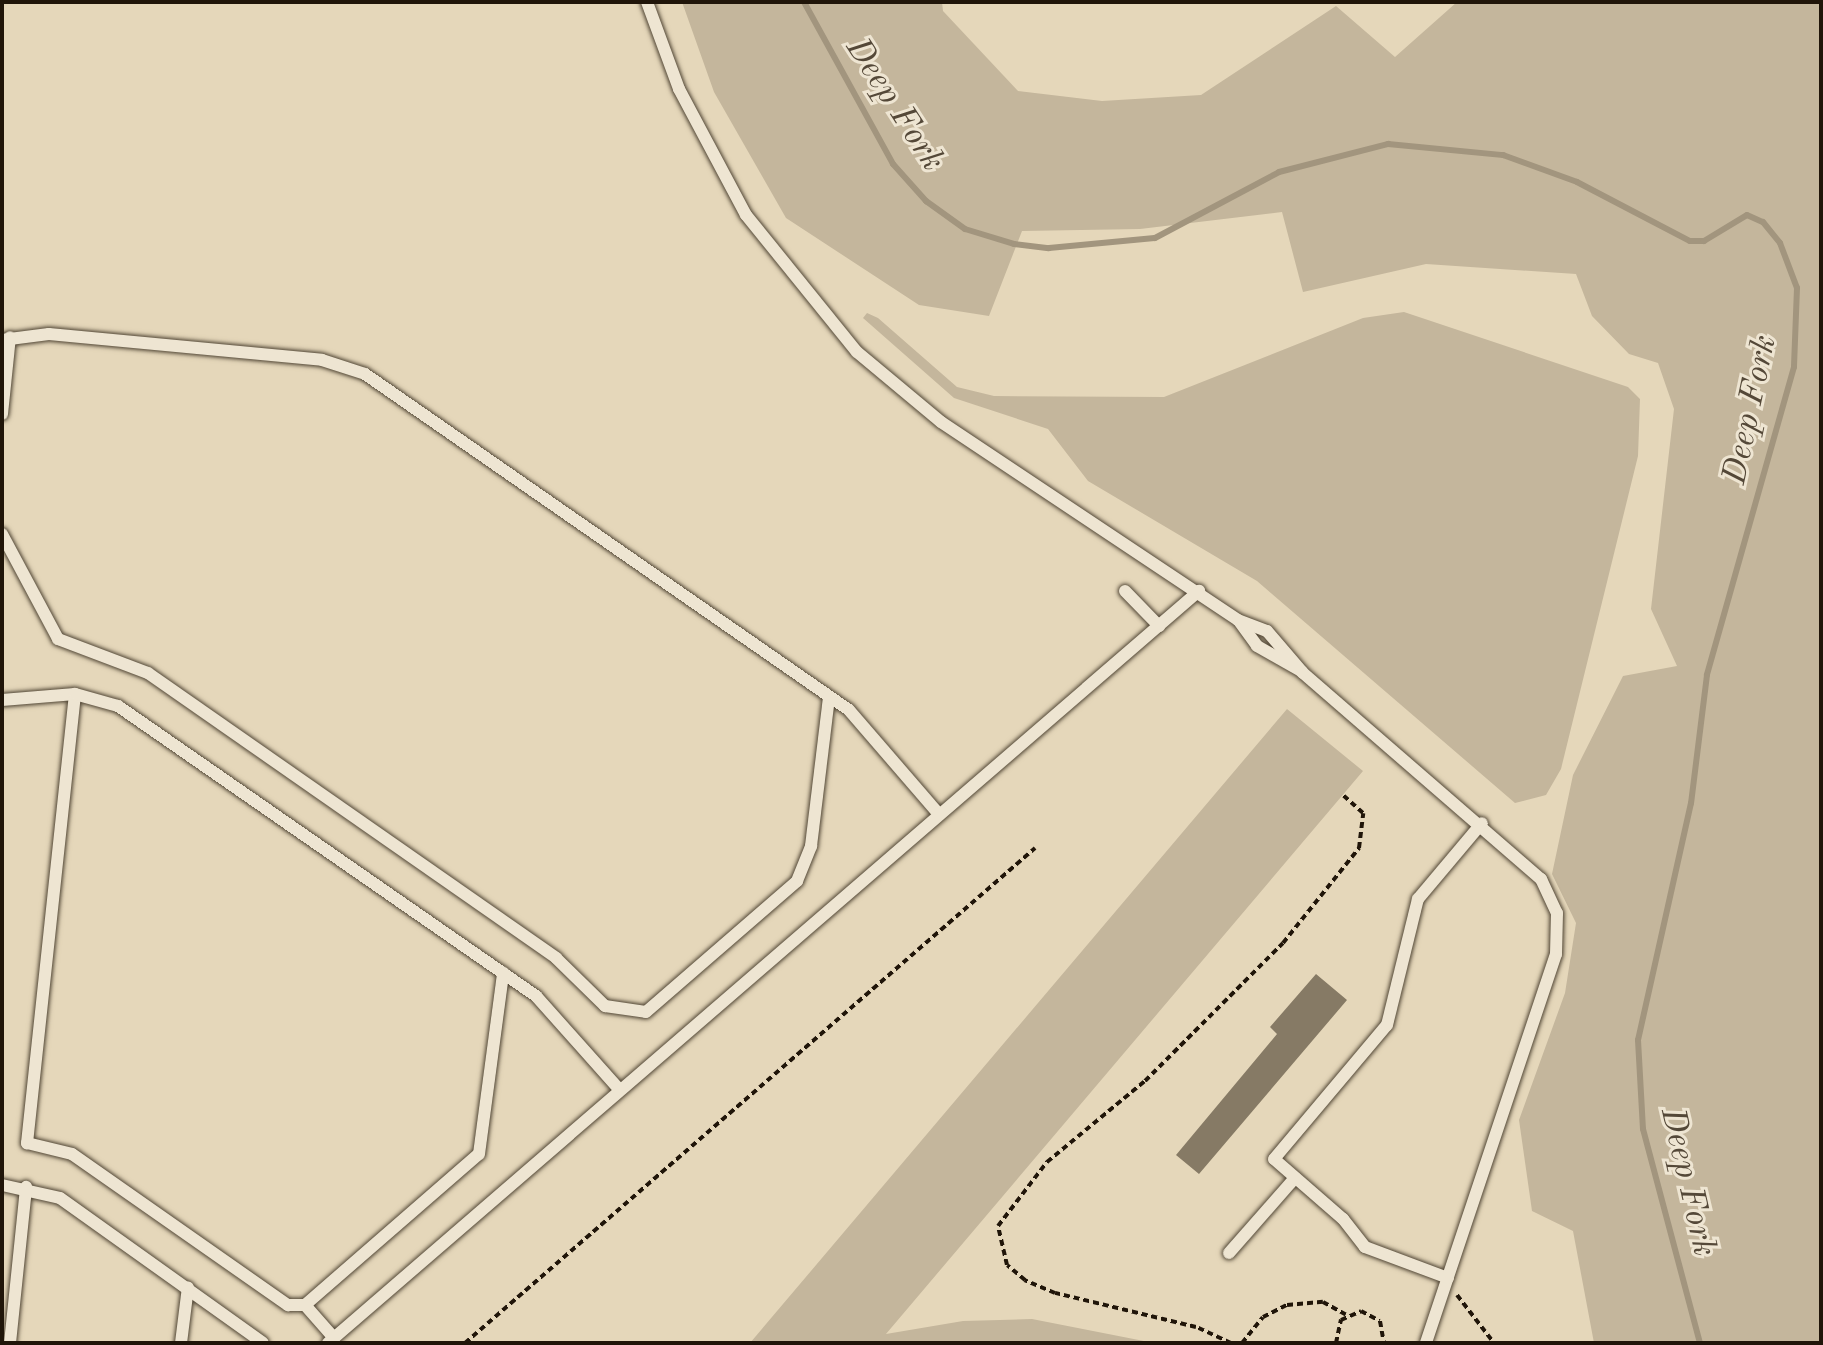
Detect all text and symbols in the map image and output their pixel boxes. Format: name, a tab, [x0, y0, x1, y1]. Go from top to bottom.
water label: Deep Fork	[836, 30, 952, 180]
water label: Deep Fork	[1715, 332, 1787, 488]
water label: Deep Fork	[1650, 1104, 1724, 1260]

